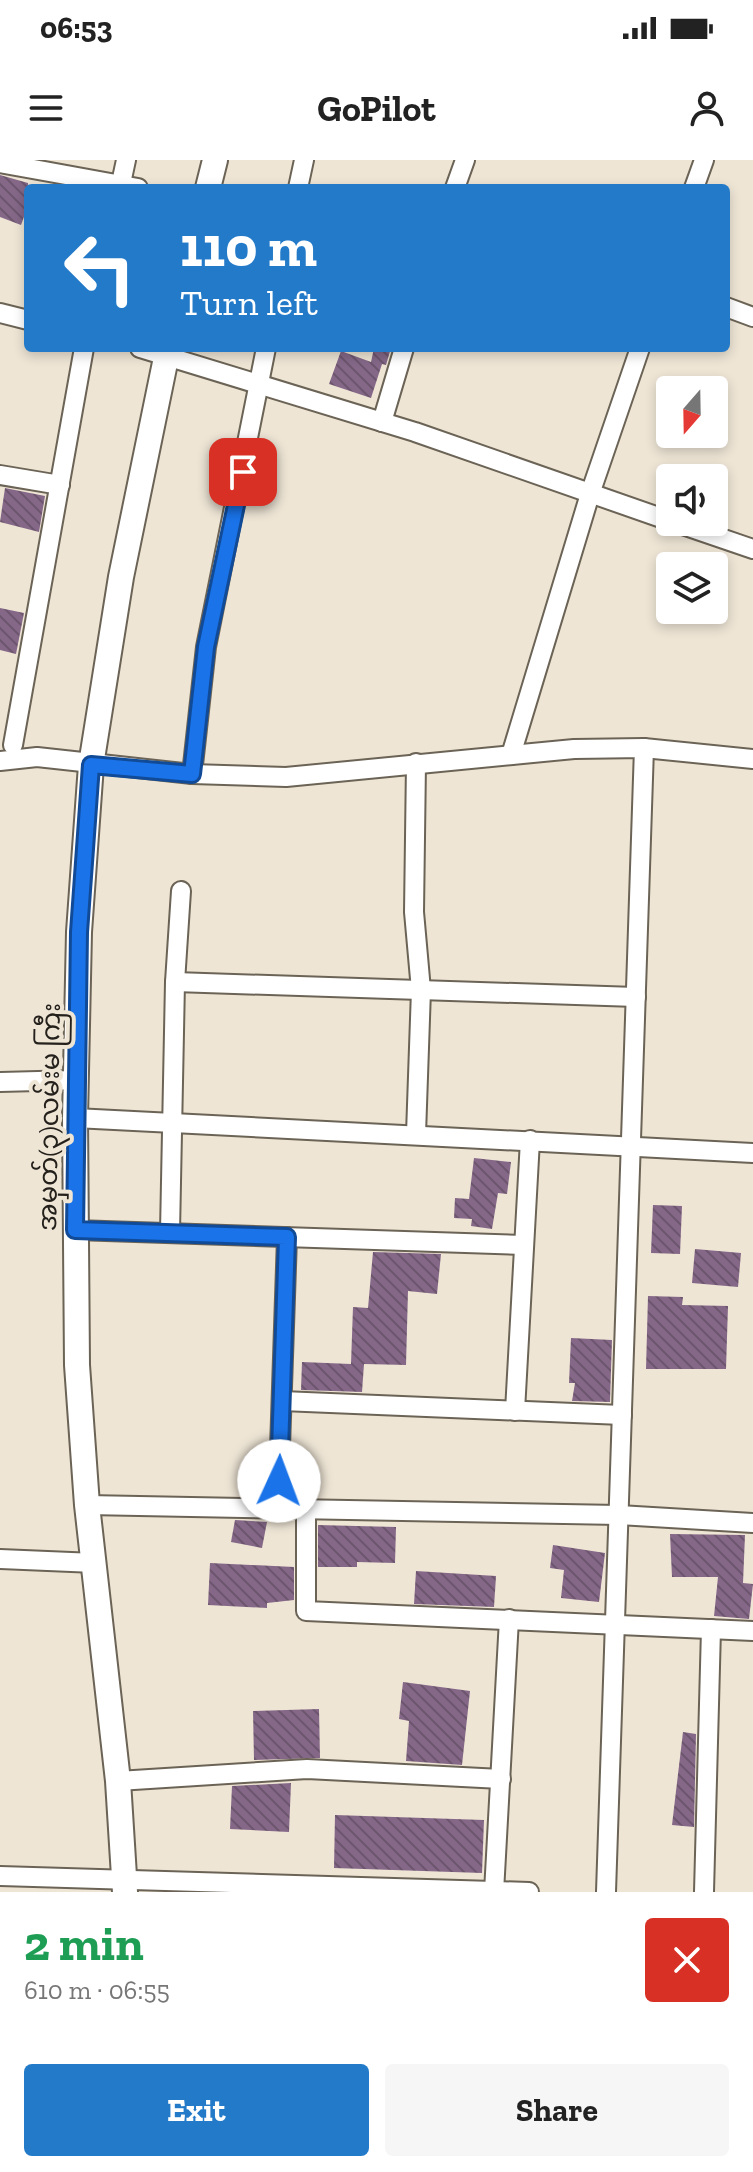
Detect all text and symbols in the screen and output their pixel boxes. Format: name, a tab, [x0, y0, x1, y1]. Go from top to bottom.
text: 06:53	[40, 10, 112, 46]
icon: menu	[24, 86, 68, 130]
icon: person	[685, 86, 729, 130]
text: GoPilot	[317, 87, 436, 130]
text: 110 m	[180, 213, 317, 280]
icon: left	[48, 216, 152, 320]
text: Turn left	[180, 281, 318, 324]
north arrow	[656, 376, 728, 448]
map controls	[656, 376, 728, 624]
pin	[209, 438, 277, 506]
icon: arrive	[221, 450, 265, 494]
button: sound	[656, 464, 728, 536]
button: layers	[656, 552, 728, 624]
street label: အမှတ်(၃)လမ်းမ ကြီး	[30, 1003, 72, 1232]
position arrow	[237, 1439, 321, 1523]
text: 2 min	[24, 1915, 144, 1972]
button: close	[645, 1918, 729, 2002]
text: 610 m · 06:55	[24, 1974, 170, 2006]
button: Exit	[24, 2064, 369, 2156]
button: Share	[385, 2064, 729, 2156]

